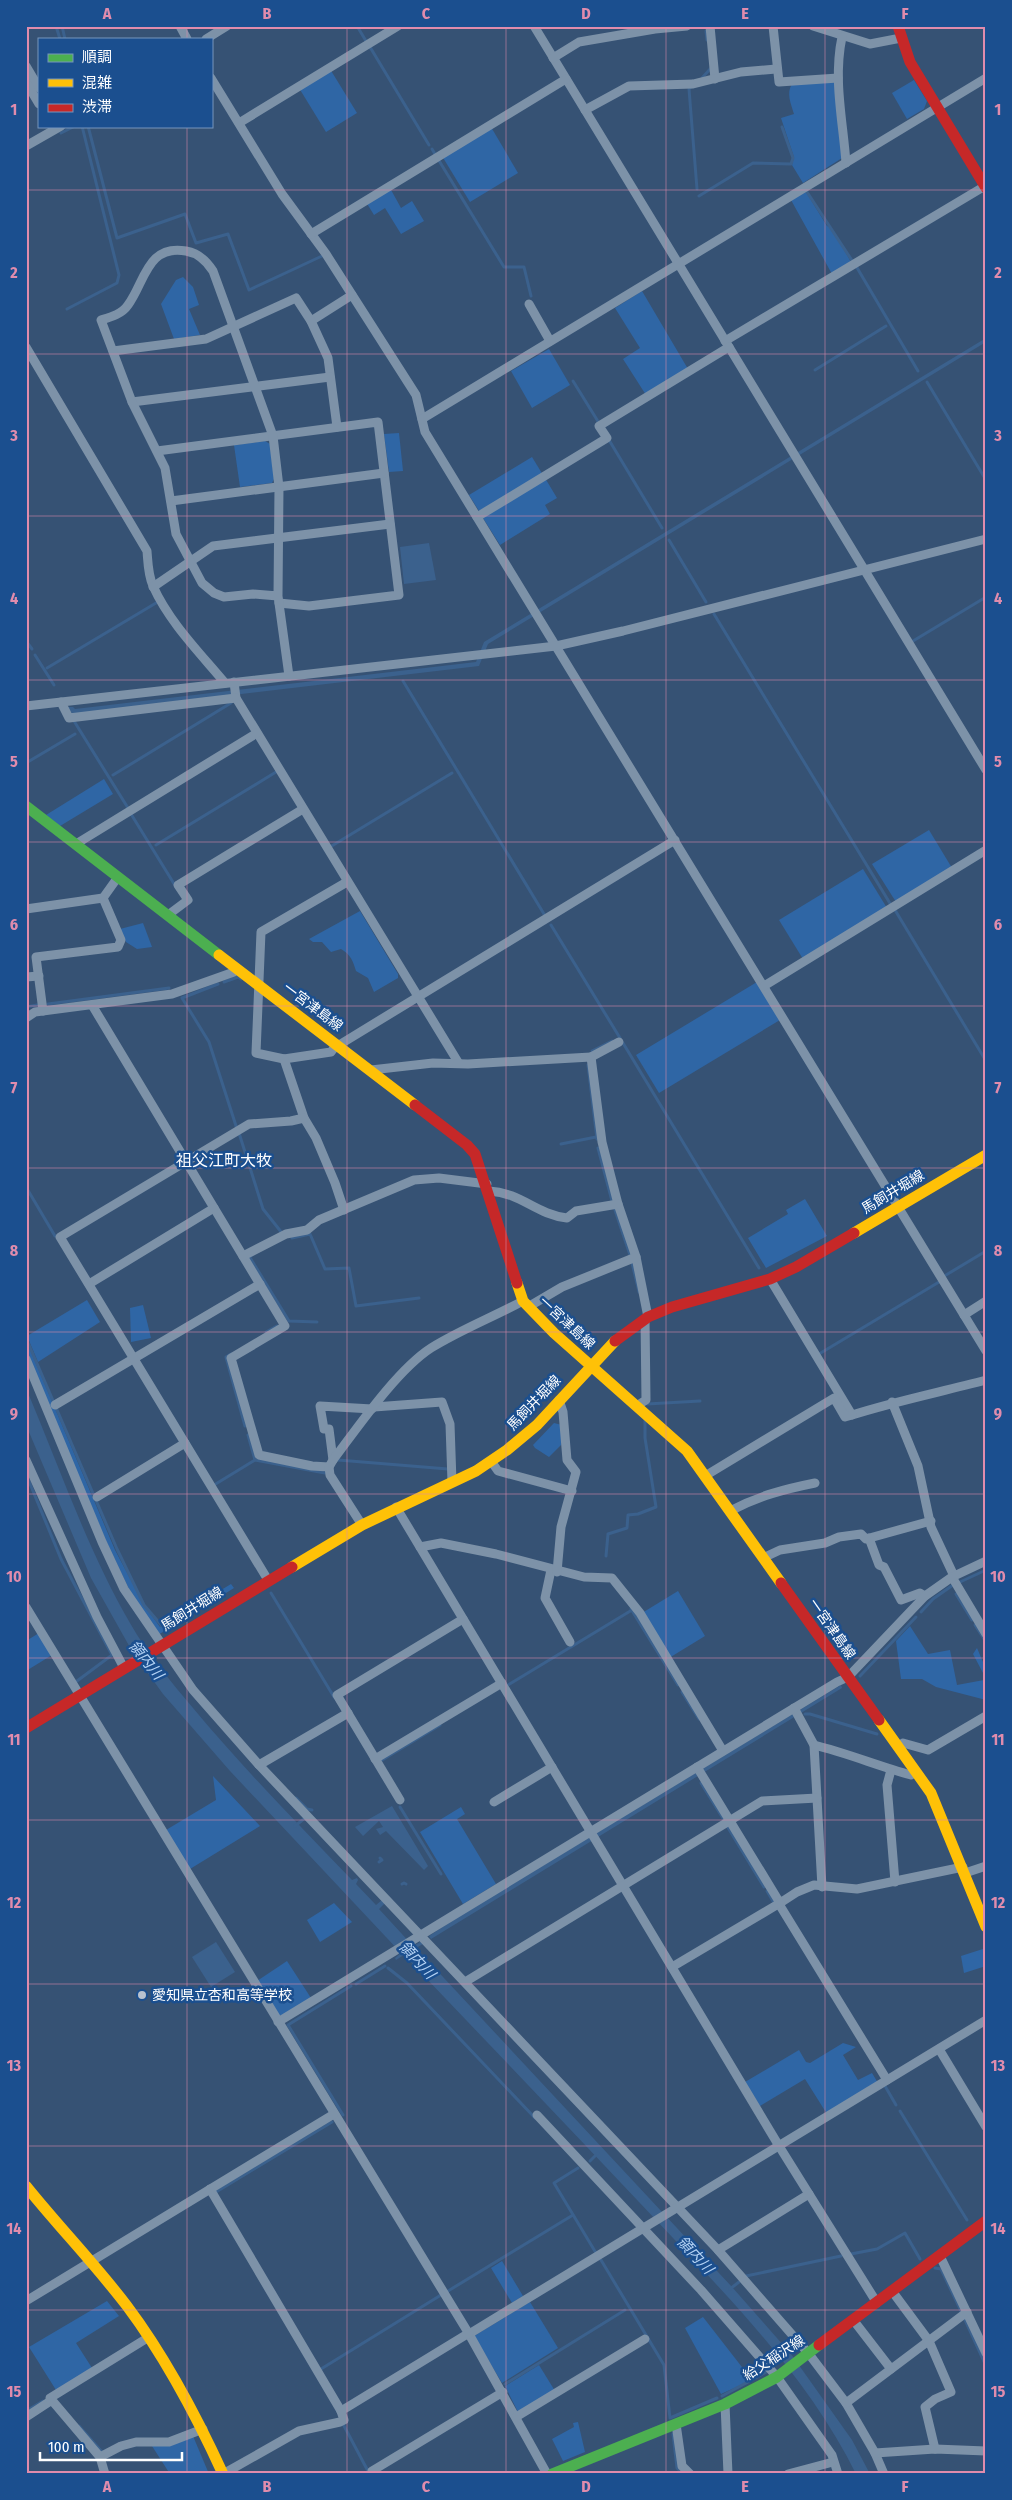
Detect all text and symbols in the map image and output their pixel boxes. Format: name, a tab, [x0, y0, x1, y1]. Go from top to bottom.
text: A	[102, 4, 112, 23]
text: B	[263, 4, 272, 23]
text: C	[422, 4, 431, 23]
text: D	[581, 4, 591, 23]
text: E	[741, 4, 749, 23]
text: F	[901, 4, 909, 23]
legend	[38, 38, 212, 128]
text: 順調	[82, 48, 112, 66]
text: 混雑	[82, 74, 112, 92]
text: 渋滞	[82, 98, 112, 116]
text: 1	[11, 100, 17, 119]
text: 1	[995, 100, 1001, 119]
text: 2	[9, 263, 18, 282]
text: 2	[993, 263, 1002, 282]
text: 3	[9, 426, 18, 445]
text: 3	[993, 426, 1002, 445]
text: 4	[10, 589, 18, 608]
text: 4	[994, 589, 1002, 608]
text: 5	[10, 752, 18, 771]
text: 5	[994, 752, 1002, 771]
text: 6	[10, 915, 18, 934]
text: 6	[994, 915, 1002, 934]
street label: 一宮津島線	[280, 979, 346, 1035]
text: 7	[11, 1078, 18, 1097]
text: 7	[995, 1078, 1002, 1097]
district label: 祖父江町大牧	[176, 1151, 272, 1170]
street label: 馬飼井堀線	[859, 1167, 927, 1217]
text: 8	[10, 1241, 19, 1260]
text: 8	[994, 1241, 1003, 1260]
street label: 一宮津島線	[536, 1293, 598, 1353]
street label: 馬飼井堀線	[504, 1372, 564, 1434]
text: 9	[10, 1404, 18, 1423]
text: 9	[994, 1404, 1002, 1423]
text: 10	[6, 1567, 22, 1586]
text: 10	[990, 1567, 1006, 1586]
street label: 馬飼井堀線	[158, 1583, 226, 1635]
street label: 一宮津島線	[805, 1595, 859, 1663]
water label: 領内川	[125, 1637, 168, 1685]
text: 11	[7, 1730, 21, 1749]
text: 11	[991, 1730, 1005, 1749]
text: 12	[7, 1893, 22, 1912]
text: 12	[991, 1893, 1006, 1912]
water label: 領内川	[395, 1937, 440, 1984]
place label: 愛知県立杏和高等学校	[152, 1987, 292, 2004]
marker: 愛知県立杏和高等学校	[136, 1989, 148, 2001]
text: 13	[7, 2056, 22, 2075]
text: 13	[991, 2056, 1006, 2075]
text: 14	[7, 2219, 22, 2238]
text: 14	[991, 2219, 1006, 2238]
water label: 領内川	[673, 2232, 718, 2279]
street label: 給父稲沢線	[740, 2332, 808, 2384]
text: 15	[7, 2382, 21, 2401]
text: 15	[991, 2382, 1005, 2401]
scale bar	[40, 2430, 182, 2462]
text: 100 m	[48, 2438, 85, 2456]
text: A	[102, 2477, 112, 2496]
text: B	[263, 2477, 272, 2496]
text: C	[422, 2477, 431, 2496]
text: D	[581, 2477, 591, 2496]
text: E	[741, 2477, 749, 2496]
text: F	[901, 2477, 909, 2496]

